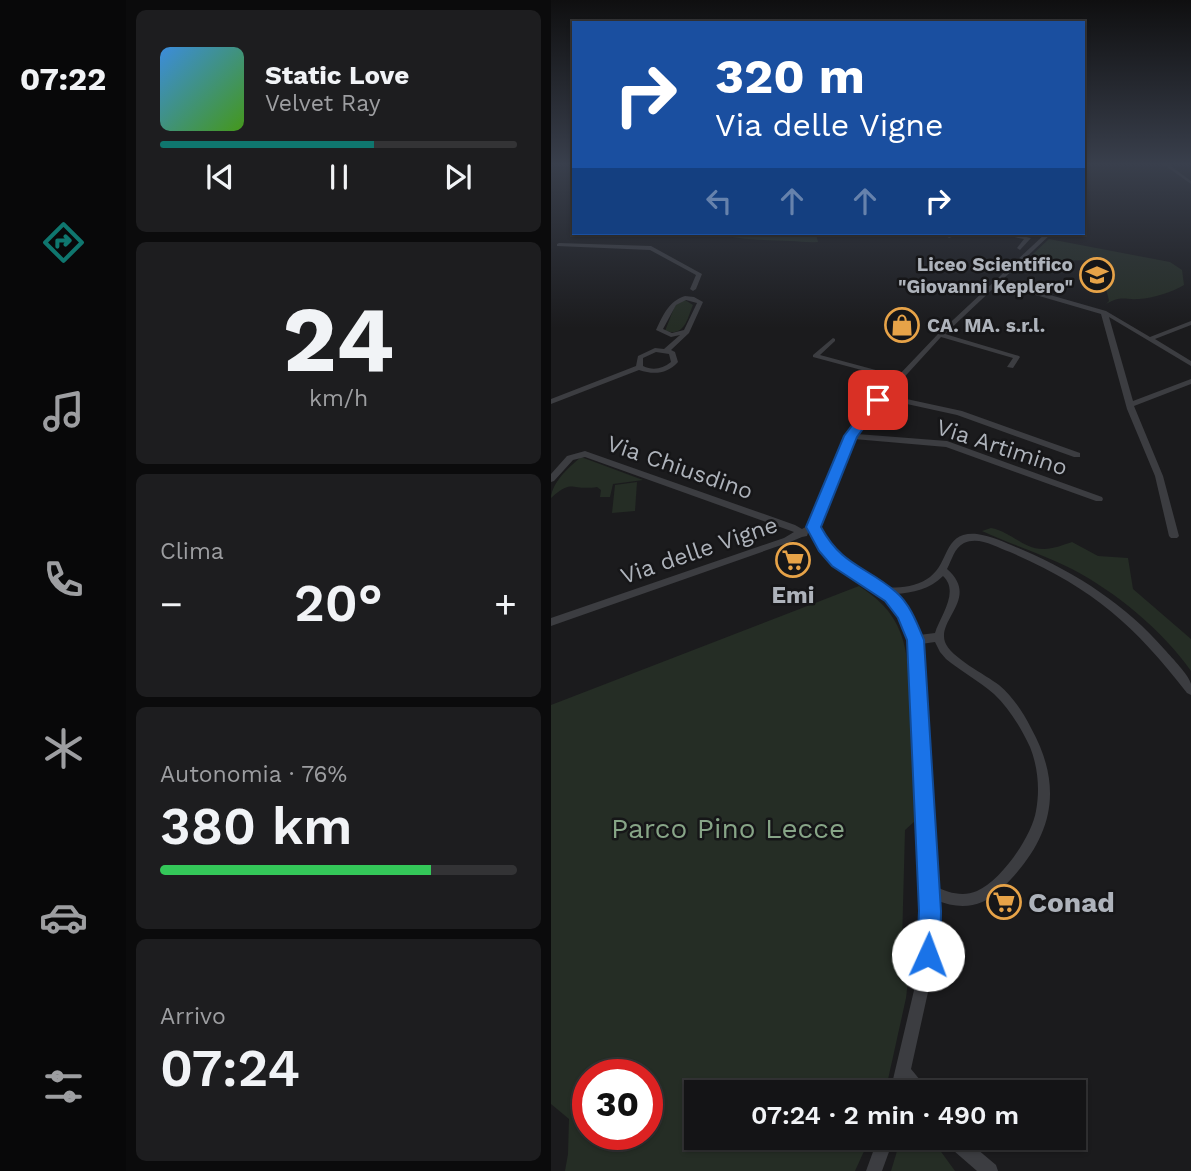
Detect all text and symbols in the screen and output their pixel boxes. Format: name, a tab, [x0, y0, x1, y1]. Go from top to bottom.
text: 320 m	[715, 47, 865, 105]
icon: right	[600, 49, 691, 140]
text: 07:22	[20, 60, 106, 98]
text: Static Love	[265, 60, 409, 90]
text: Velvet Ray	[265, 90, 381, 117]
text: Via delle Vigne	[715, 106, 943, 144]
icon: previous	[201, 158, 239, 196]
icon: pause	[320, 158, 358, 196]
icon: next	[439, 158, 477, 196]
icon: left	[700, 182, 738, 220]
icon: ahead	[773, 182, 811, 220]
icon: ahead	[846, 182, 884, 220]
icon: right	[919, 182, 957, 220]
icon: directions	[39, 218, 88, 267]
place label: Liceo Scientifico "Giovanni Keplero"	[898, 253, 1073, 298]
school or university icon: Liceo Scientifico "Giovanni Keplero"	[1078, 256, 1116, 294]
text: 24	[283, 286, 394, 393]
shop icon: CA. MA. s.r.l.	[883, 306, 921, 344]
place label: CA. MA. s.r.l.	[927, 314, 1045, 337]
pin	[848, 370, 908, 430]
icon: arrive	[859, 381, 897, 419]
text: km/h	[309, 385, 368, 412]
icon: music	[39, 387, 88, 436]
street label: Via Artimino	[933, 414, 1071, 481]
street label: Via Chiusdino	[603, 430, 756, 505]
street label: Via delle Vigne	[617, 511, 781, 590]
text: Clima	[160, 538, 224, 565]
supermarket icon: Emi	[774, 541, 812, 579]
icon: phone	[39, 555, 88, 604]
text: 20°	[294, 573, 383, 634]
text: −	[160, 582, 183, 626]
text: +	[494, 582, 517, 626]
place label: Emi	[772, 582, 814, 609]
icon: climate	[39, 724, 88, 773]
text: Autonomia · 76%	[160, 761, 347, 788]
text: 380 km	[160, 796, 352, 857]
park label: Parco Pino Lecce	[611, 812, 845, 845]
supermarket icon: Conad	[985, 883, 1023, 921]
place label: Conad	[1028, 886, 1115, 919]
icon: car	[39, 893, 88, 942]
position arrow	[891, 918, 965, 992]
text: Arrivo	[160, 1003, 226, 1030]
text: 07:24	[160, 1038, 300, 1099]
speed limit sign: 30	[572, 1059, 663, 1150]
icon: filters	[39, 1062, 88, 1111]
text: 07:24 · 2 min · 490 m	[751, 1100, 1019, 1130]

